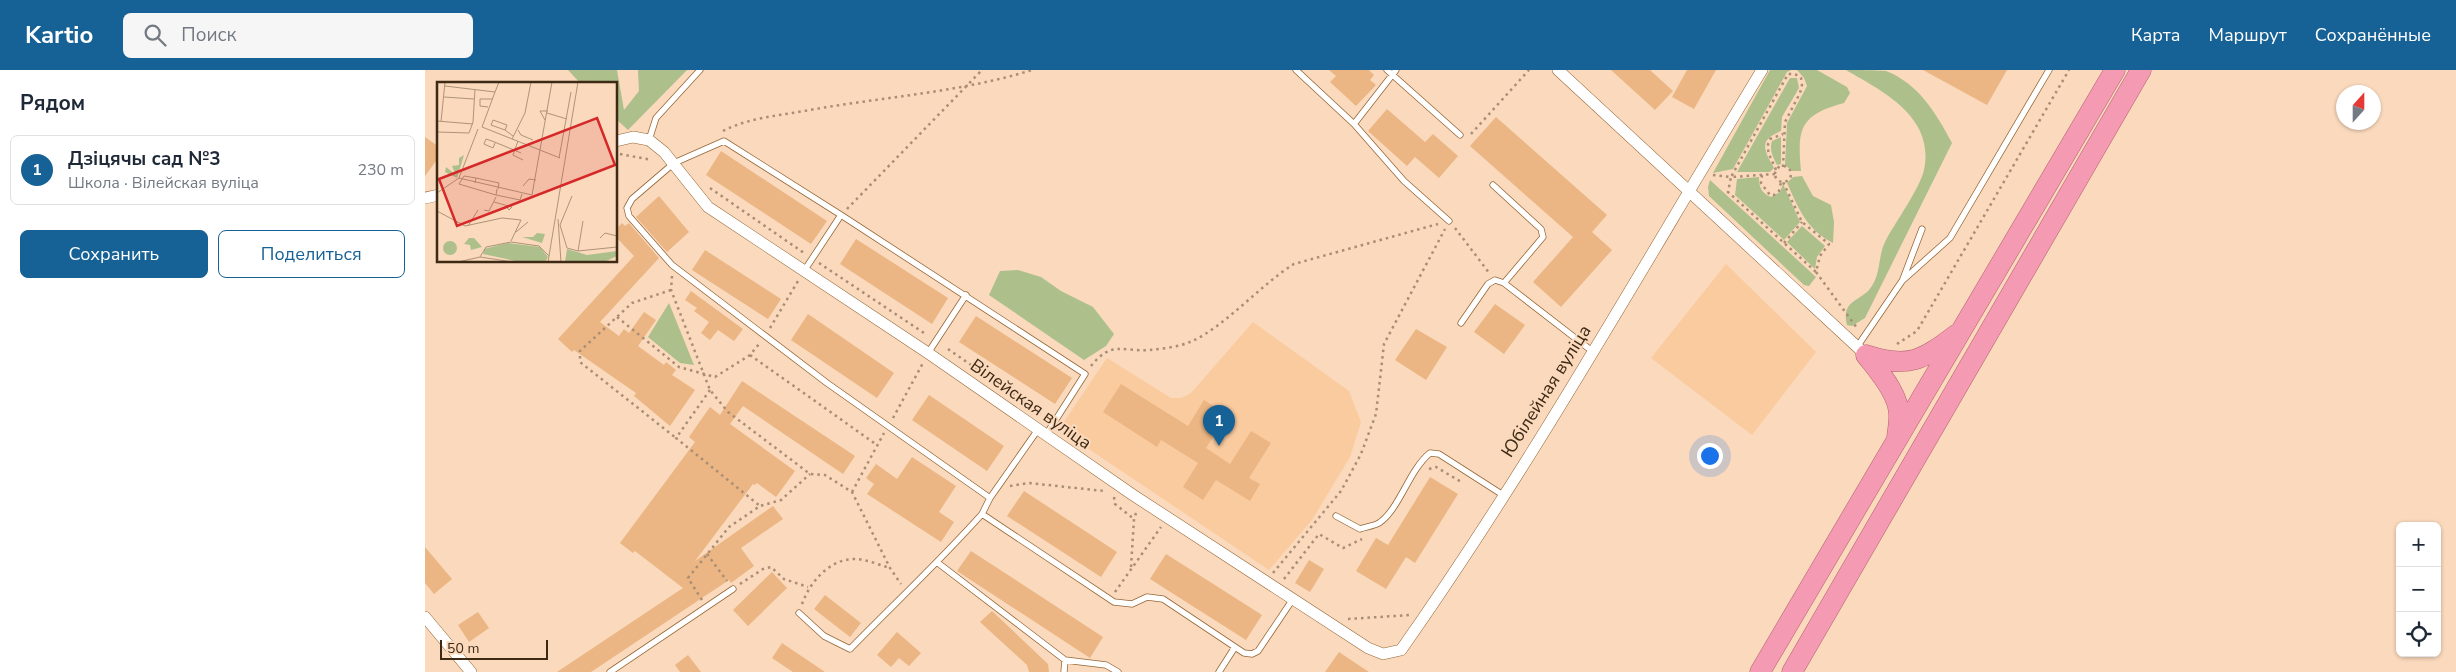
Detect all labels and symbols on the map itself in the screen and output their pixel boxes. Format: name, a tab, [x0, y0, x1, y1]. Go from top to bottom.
inset map	[437, 82, 617, 262]
north arrow	[2336, 85, 2381, 130]
street label: Юбілейная вуліца	[1496, 320, 1596, 462]
street label: Вілейская вуліца	[966, 353, 1096, 455]
pin: 1	[1203, 405, 1235, 446]
your location	[1697, 443, 1723, 469]
scale bar	[440, 637, 547, 660]

